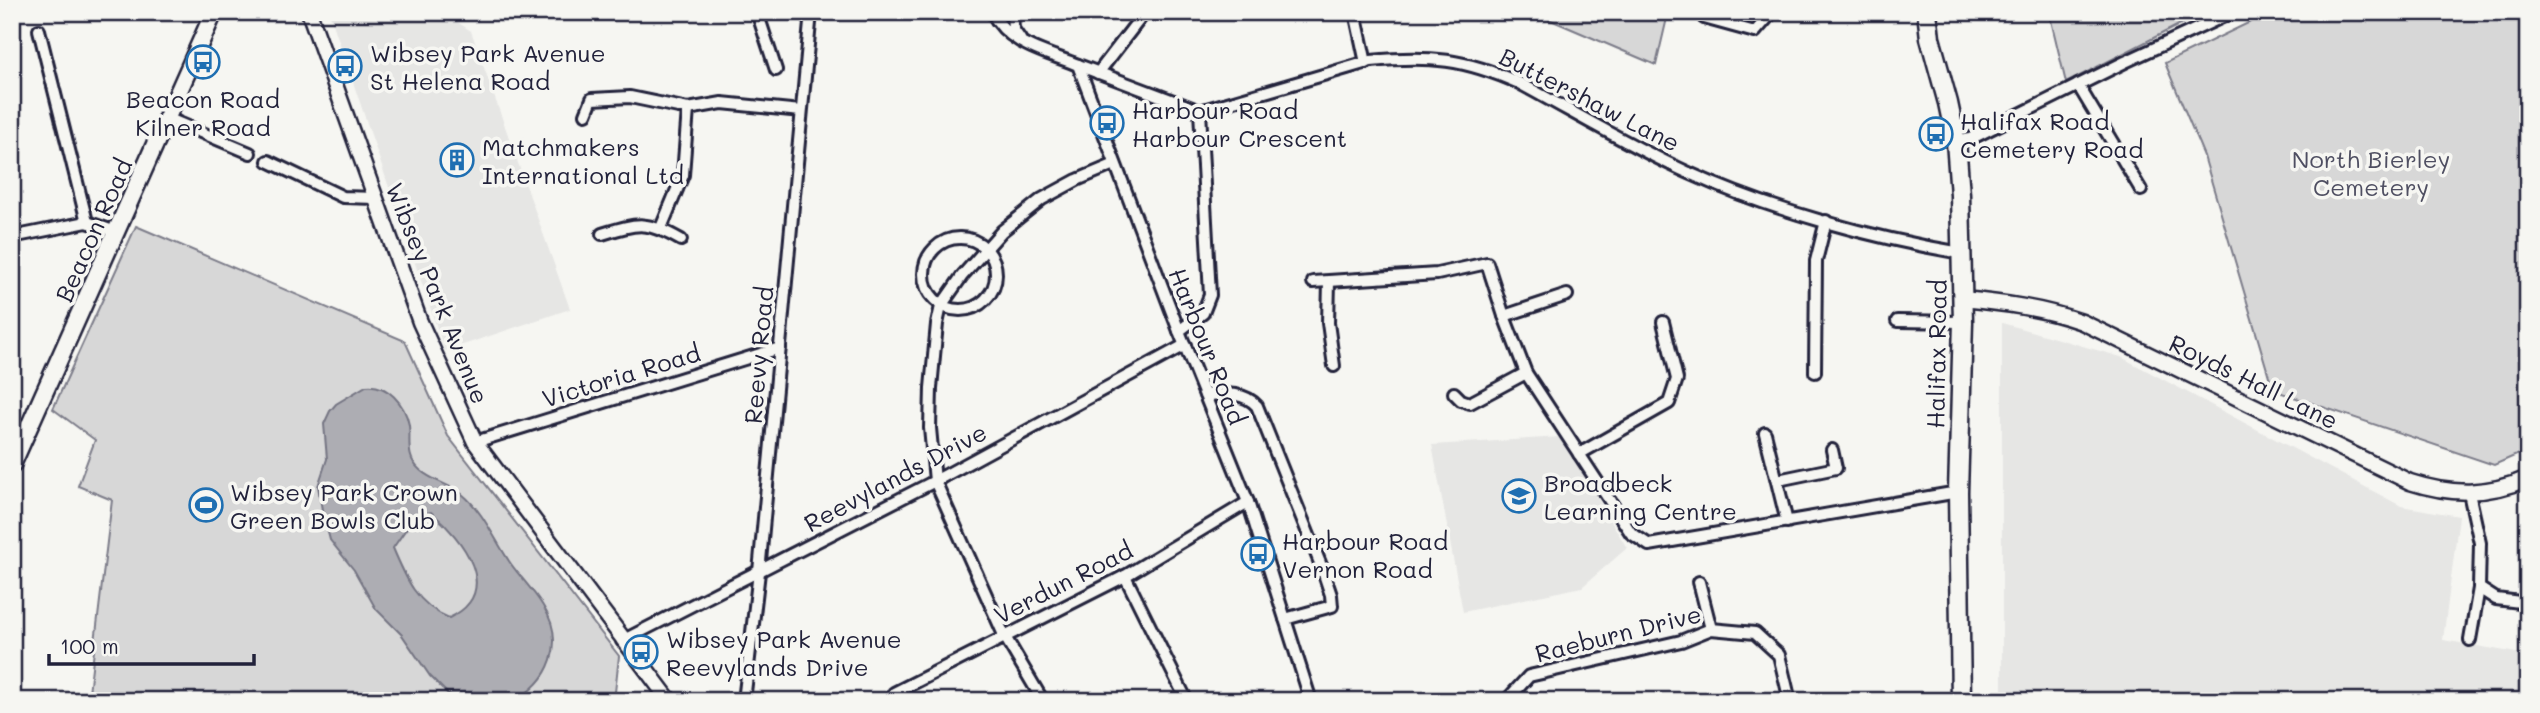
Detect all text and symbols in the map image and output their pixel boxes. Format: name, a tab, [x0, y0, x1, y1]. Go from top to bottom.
place label: Wibsey Park Avenue St Helena Road	[370, 37, 606, 96]
street label: Buttershaw Lane	[1495, 40, 1685, 158]
bus stop icon: Beacon Road Kilner Road	[184, 43, 222, 81]
bus stop icon: Wibsey Park Avenue St Helena Road	[326, 47, 364, 85]
place label: Beacon Road Kilner Road	[126, 83, 280, 142]
place label: Harbour Road Harbour Crescent	[1132, 94, 1347, 153]
bus stop icon: Harbour Road Harbour Crescent	[1088, 104, 1126, 142]
place label: Halifax Road Cemetery Road	[1960, 105, 2143, 164]
bus stop icon: Halifax Road Cemetery Road	[1917, 115, 1955, 153]
place label: Matchmakers International Ltd	[482, 131, 684, 190]
building icon: Matchmakers International Ltd	[438, 141, 476, 179]
park label: North Bierley Cemetery	[2292, 143, 2450, 202]
street label: Beacon Road	[48, 153, 138, 307]
street label: Wibsey Park Avenue	[380, 178, 496, 408]
street label: Harbour Road	[1162, 263, 1254, 429]
street label: Halifax Road	[1919, 279, 1953, 429]
street label: Reevy Road	[737, 285, 779, 425]
street label: Royds Hall Lane	[2164, 327, 2344, 435]
street label: Victoria Road	[538, 336, 704, 414]
street label: Reevylands Drive	[798, 416, 992, 538]
place label: Broadbeck Learning Centre	[1544, 467, 1737, 526]
place label: Wibsey Park Crown Green Bowls Club	[230, 476, 458, 535]
school or university icon: Broadbeck Learning Centre	[1500, 477, 1538, 515]
sports icon: Wibsey Park Crown Green Bowls Club	[187, 486, 225, 524]
place label: Harbour Road Vernon Road	[1282, 525, 1448, 584]
street label: Verdun Road	[988, 534, 1138, 630]
bus stop icon: Harbour Road Vernon Road	[1239, 535, 1277, 573]
street label: Raeburn Drive	[1532, 597, 1704, 669]
scale bar	[49, 622, 254, 666]
place label: Wibsey Park Avenue Reevylands Drive	[666, 623, 902, 682]
text: 100 m	[60, 632, 119, 659]
bus stop icon: Wibsey Park Avenue Reevylands Drive	[622, 633, 660, 671]

